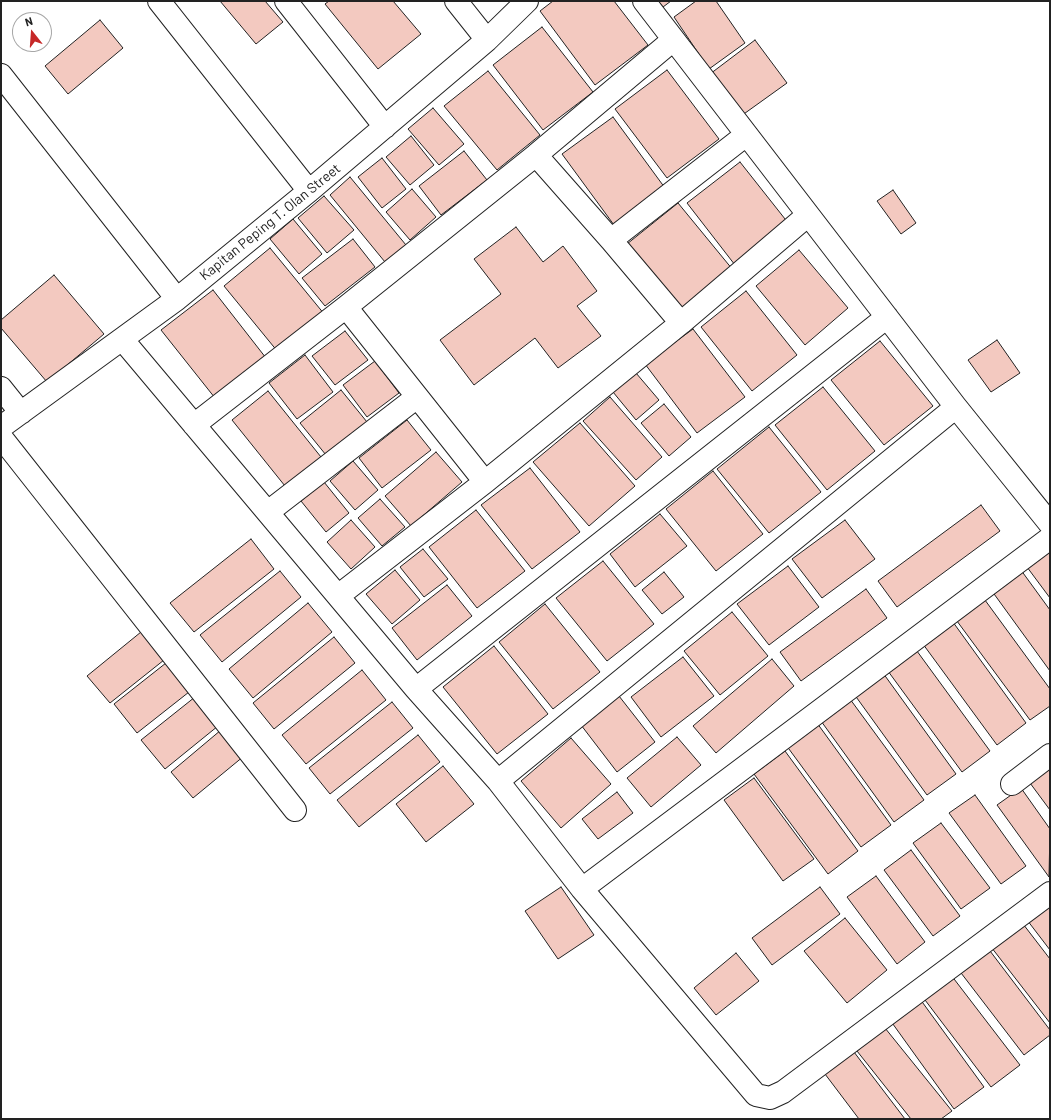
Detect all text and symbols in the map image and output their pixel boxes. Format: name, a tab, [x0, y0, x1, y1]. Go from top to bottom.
north arrow	[12, 12, 52, 52]
text: N	[23, 14, 34, 28]
street label: Kapitan Peping T. Olan Street	[196, 160, 344, 284]

